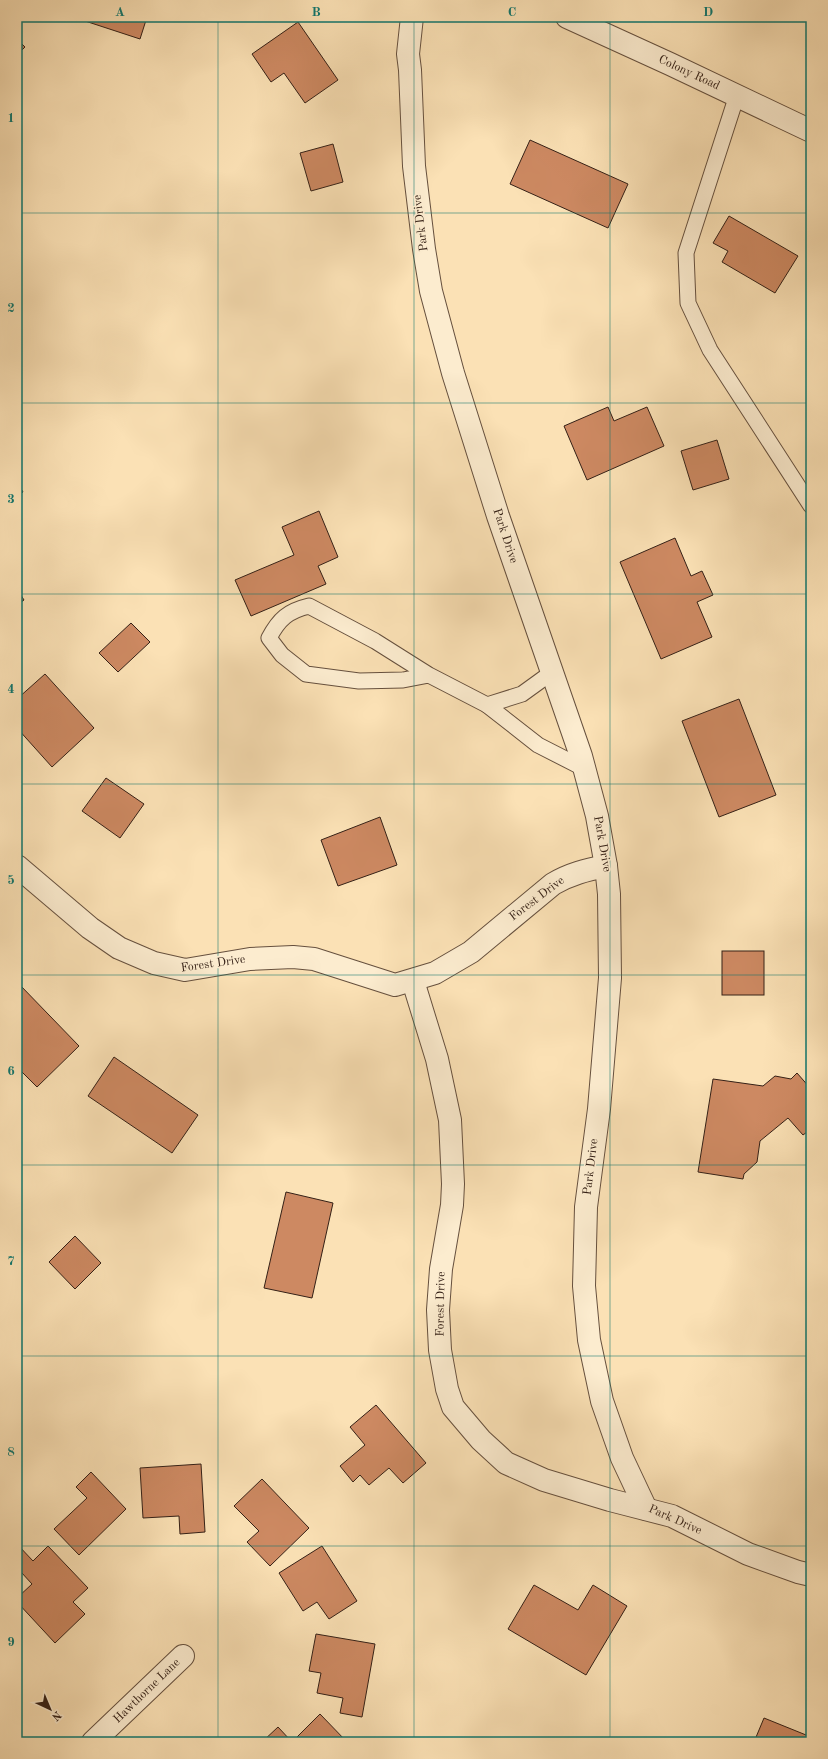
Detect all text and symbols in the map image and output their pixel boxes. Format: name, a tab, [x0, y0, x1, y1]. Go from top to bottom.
text: A	[115, 6, 125, 19]
text: B	[311, 6, 321, 19]
text: C	[508, 6, 516, 19]
text: D	[703, 6, 713, 19]
street label: Colony Road	[656, 54, 722, 92]
text: 1	[7, 112, 15, 125]
street label: Park Drive	[412, 194, 430, 252]
text: 2	[7, 302, 15, 315]
text: 3	[7, 493, 15, 506]
street label: Park Drive	[491, 507, 520, 565]
text: 4	[7, 683, 15, 696]
street label: Park Drive	[591, 815, 613, 874]
text: 5	[7, 874, 15, 887]
street label: Forest Drive	[507, 874, 567, 923]
street label: Forest Drive	[180, 953, 247, 974]
text: 6	[7, 1065, 15, 1078]
street label: Park Drive	[582, 1138, 600, 1196]
text: 7	[7, 1255, 15, 1268]
street label: Forest Drive	[434, 1271, 448, 1337]
text: 8	[7, 1446, 15, 1459]
street label: Park Drive	[647, 1503, 704, 1537]
text: 9	[7, 1636, 15, 1649]
street label: Hawthorne Lane	[111, 1656, 183, 1726]
north arrow	[30, 1689, 70, 1729]
text: N	[49, 1708, 63, 1722]

